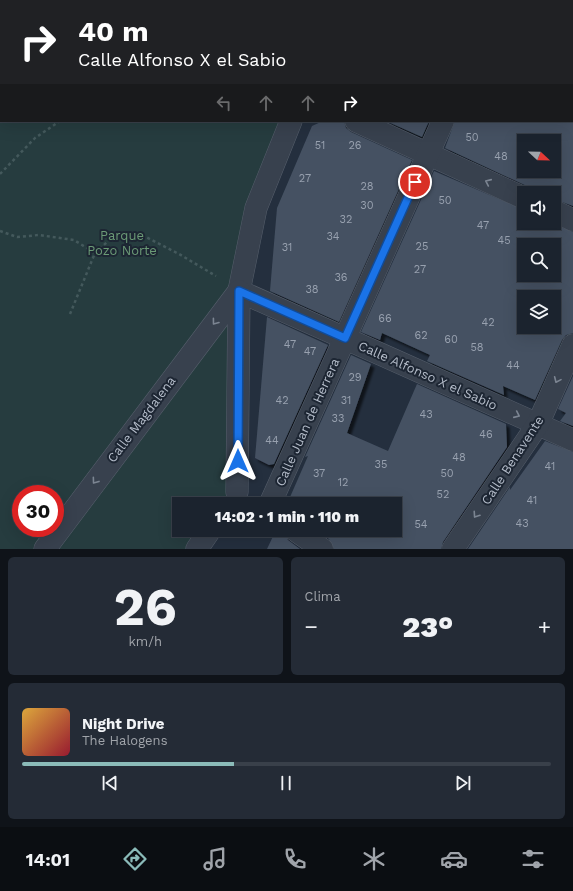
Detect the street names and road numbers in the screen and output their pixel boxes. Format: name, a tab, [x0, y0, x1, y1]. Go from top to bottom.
street label: Calle Alfonso X el Sabio	[356, 338, 500, 413]
street label: Calle Juan de Herrera	[272, 355, 343, 488]
street label: Calle Magdalena	[104, 373, 179, 465]
street label: Calle Benavente	[478, 413, 547, 507]

